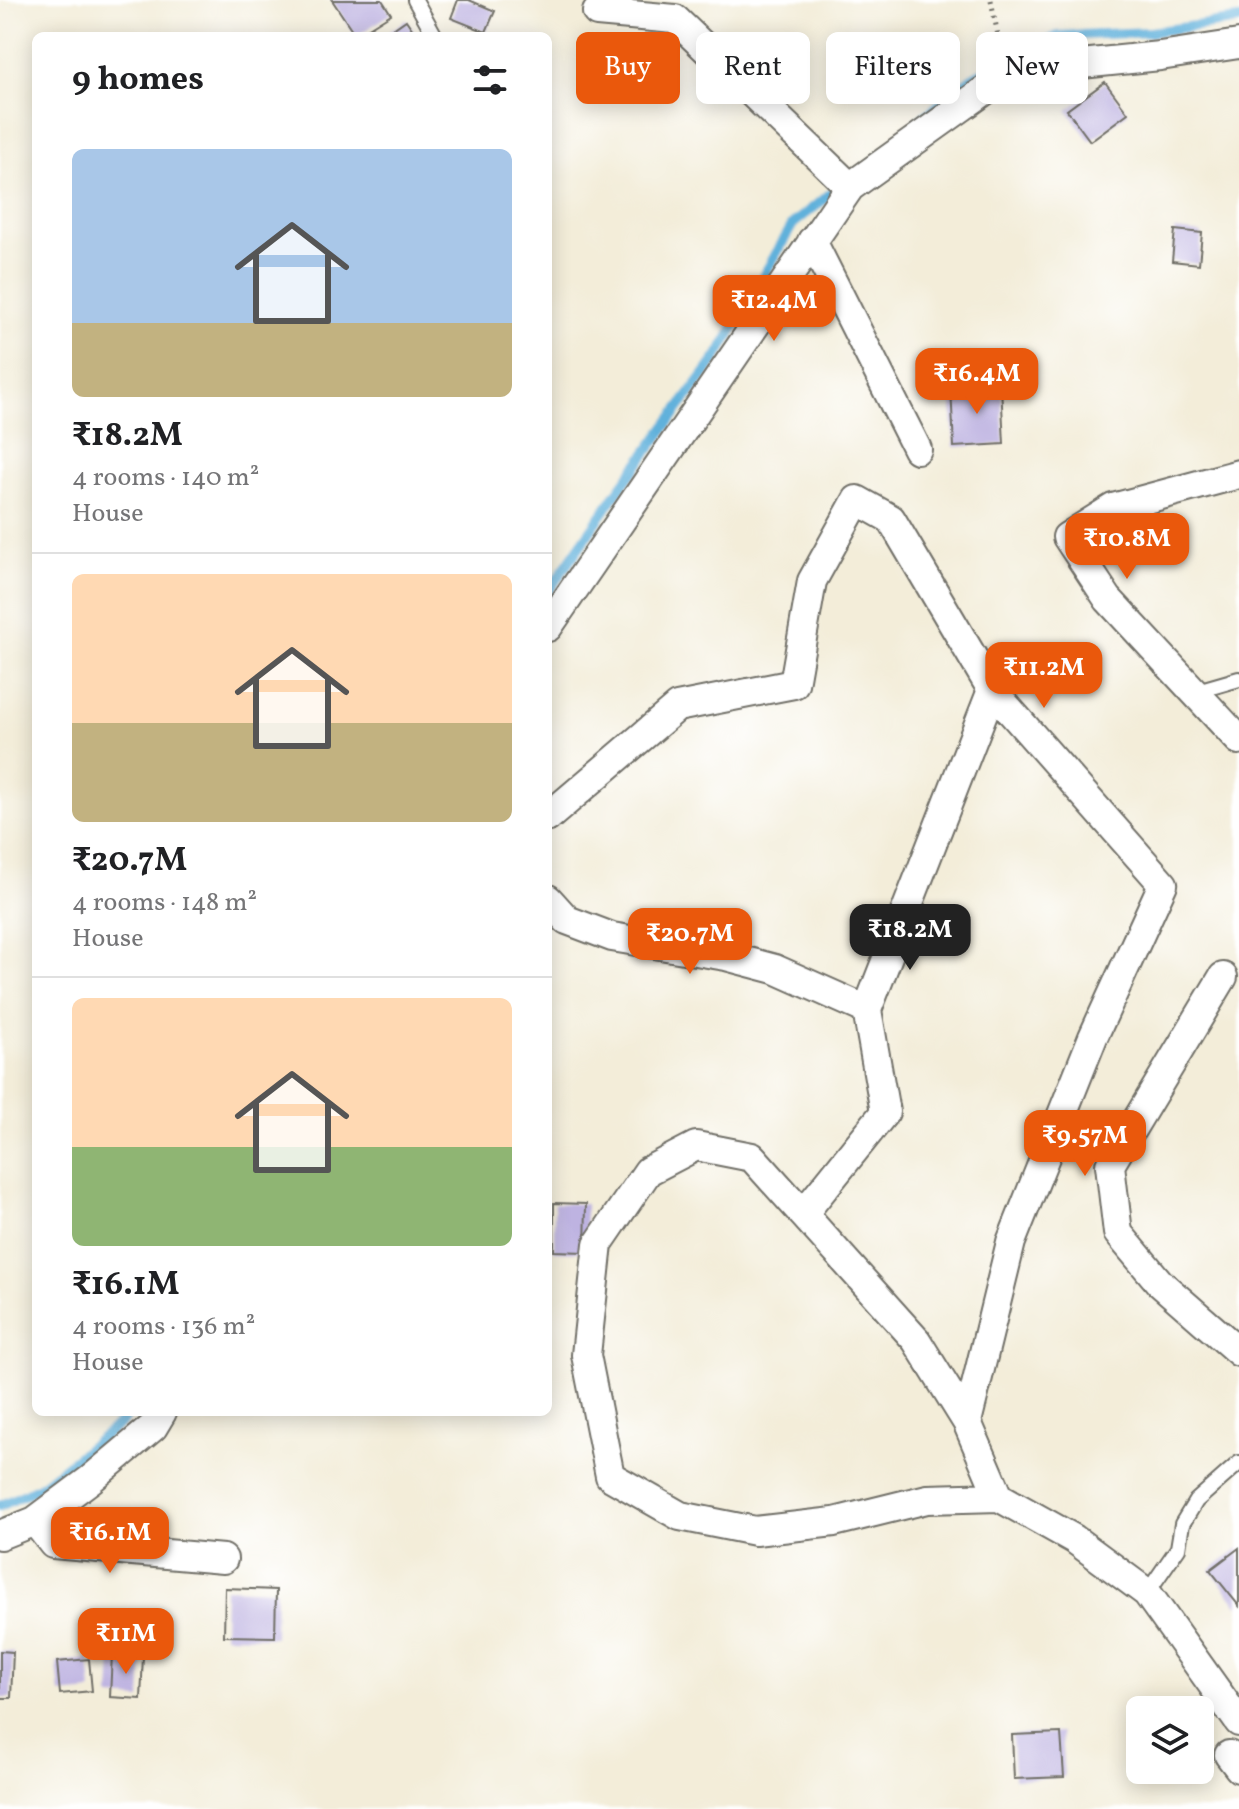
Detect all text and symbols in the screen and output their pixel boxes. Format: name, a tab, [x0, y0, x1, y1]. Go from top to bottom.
chip: Buy	[576, 32, 680, 104]
chip: Rent	[696, 32, 810, 104]
chip: Filters	[826, 32, 960, 104]
chip: New	[976, 32, 1088, 104]
text: 9 homes	[72, 57, 204, 104]
icon: filters	[468, 58, 512, 102]
icon: home	[220, 201, 364, 345]
pin: ₹12.4M	[709, 275, 839, 343]
text: ₹12.4M	[731, 283, 817, 319]
pin: ₹16.4M	[912, 348, 1042, 416]
text: ₹16.4M	[933, 356, 1021, 392]
text: ₹18.2M	[72, 413, 183, 460]
text: 4 rooms · 140 m²	[72, 460, 259, 496]
text: House	[72, 496, 144, 532]
pin: ₹10.8M	[1062, 513, 1192, 581]
text: ₹10.8M	[1083, 521, 1171, 557]
icon: home	[220, 626, 364, 770]
pin: ₹11.2M	[979, 642, 1109, 710]
text: ₹11.2M	[1003, 650, 1085, 686]
text: ₹20.7M	[72, 838, 187, 885]
text: 4 rooms · 148 m²	[72, 885, 257, 921]
pin: ₹18.2M	[845, 904, 975, 972]
pin: ₹20.7M	[625, 908, 755, 976]
text: ₹18.2M	[868, 912, 952, 948]
text: ₹20.7M	[646, 916, 734, 952]
text: House	[72, 921, 144, 957]
icon: home	[220, 1050, 364, 1194]
pin: ₹9.57M	[1020, 1110, 1150, 1178]
text: ₹9.57M	[1042, 1118, 1128, 1154]
text: ₹16.1M	[72, 1262, 179, 1309]
text: 4 rooms · 136 m²	[72, 1309, 255, 1345]
text: House	[72, 1345, 144, 1381]
pin: ₹16.1M	[45, 1507, 175, 1575]
text: ₹16.1M	[69, 1515, 151, 1551]
pin: ₹11M	[79, 1608, 173, 1676]
text: ₹11M	[96, 1616, 156, 1652]
map controls	[1126, 1696, 1214, 1784]
button: layers	[1126, 1696, 1214, 1784]

